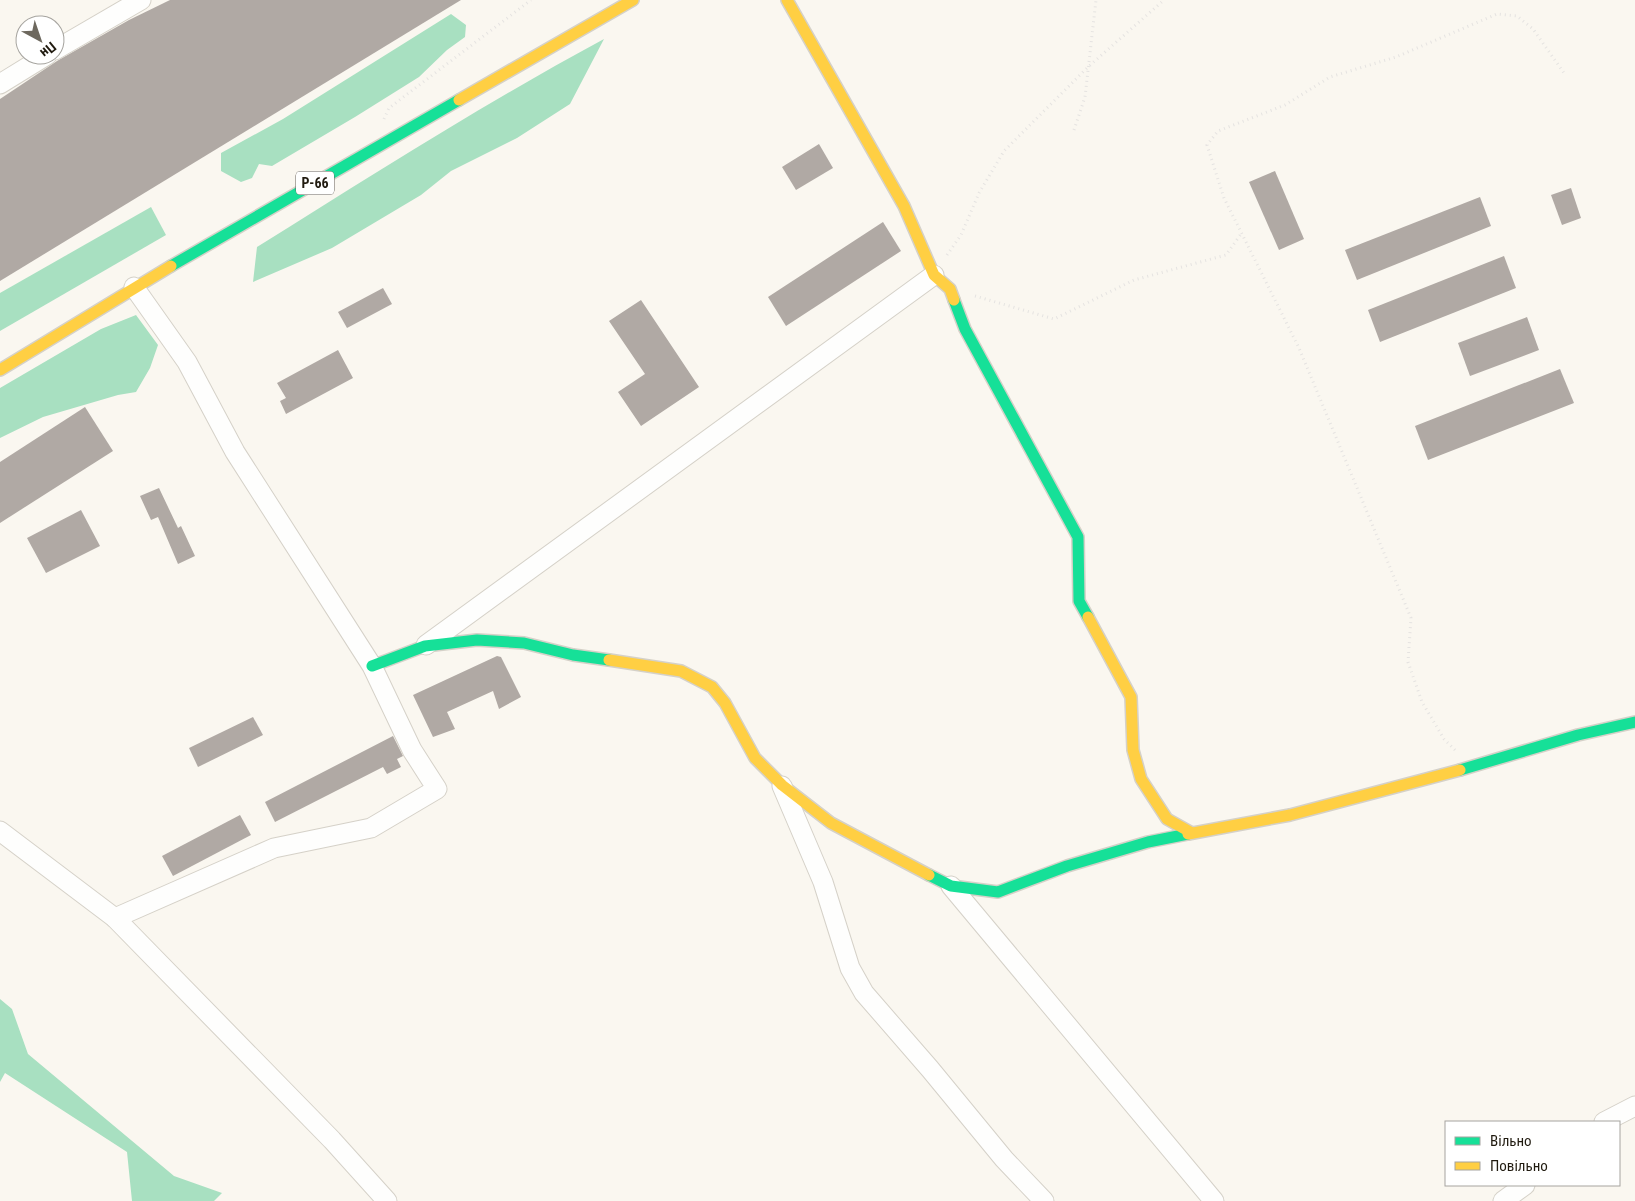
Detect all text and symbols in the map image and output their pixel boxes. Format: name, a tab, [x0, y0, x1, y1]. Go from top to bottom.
north arrow	[15, 15, 65, 65]
text: Пн	[37, 39, 59, 61]
road number: Р-66	[296, 172, 334, 194]
legend	[1445, 1121, 1620, 1186]
text: Вільно	[1490, 1132, 1532, 1150]
text: Повільно	[1490, 1157, 1548, 1175]

